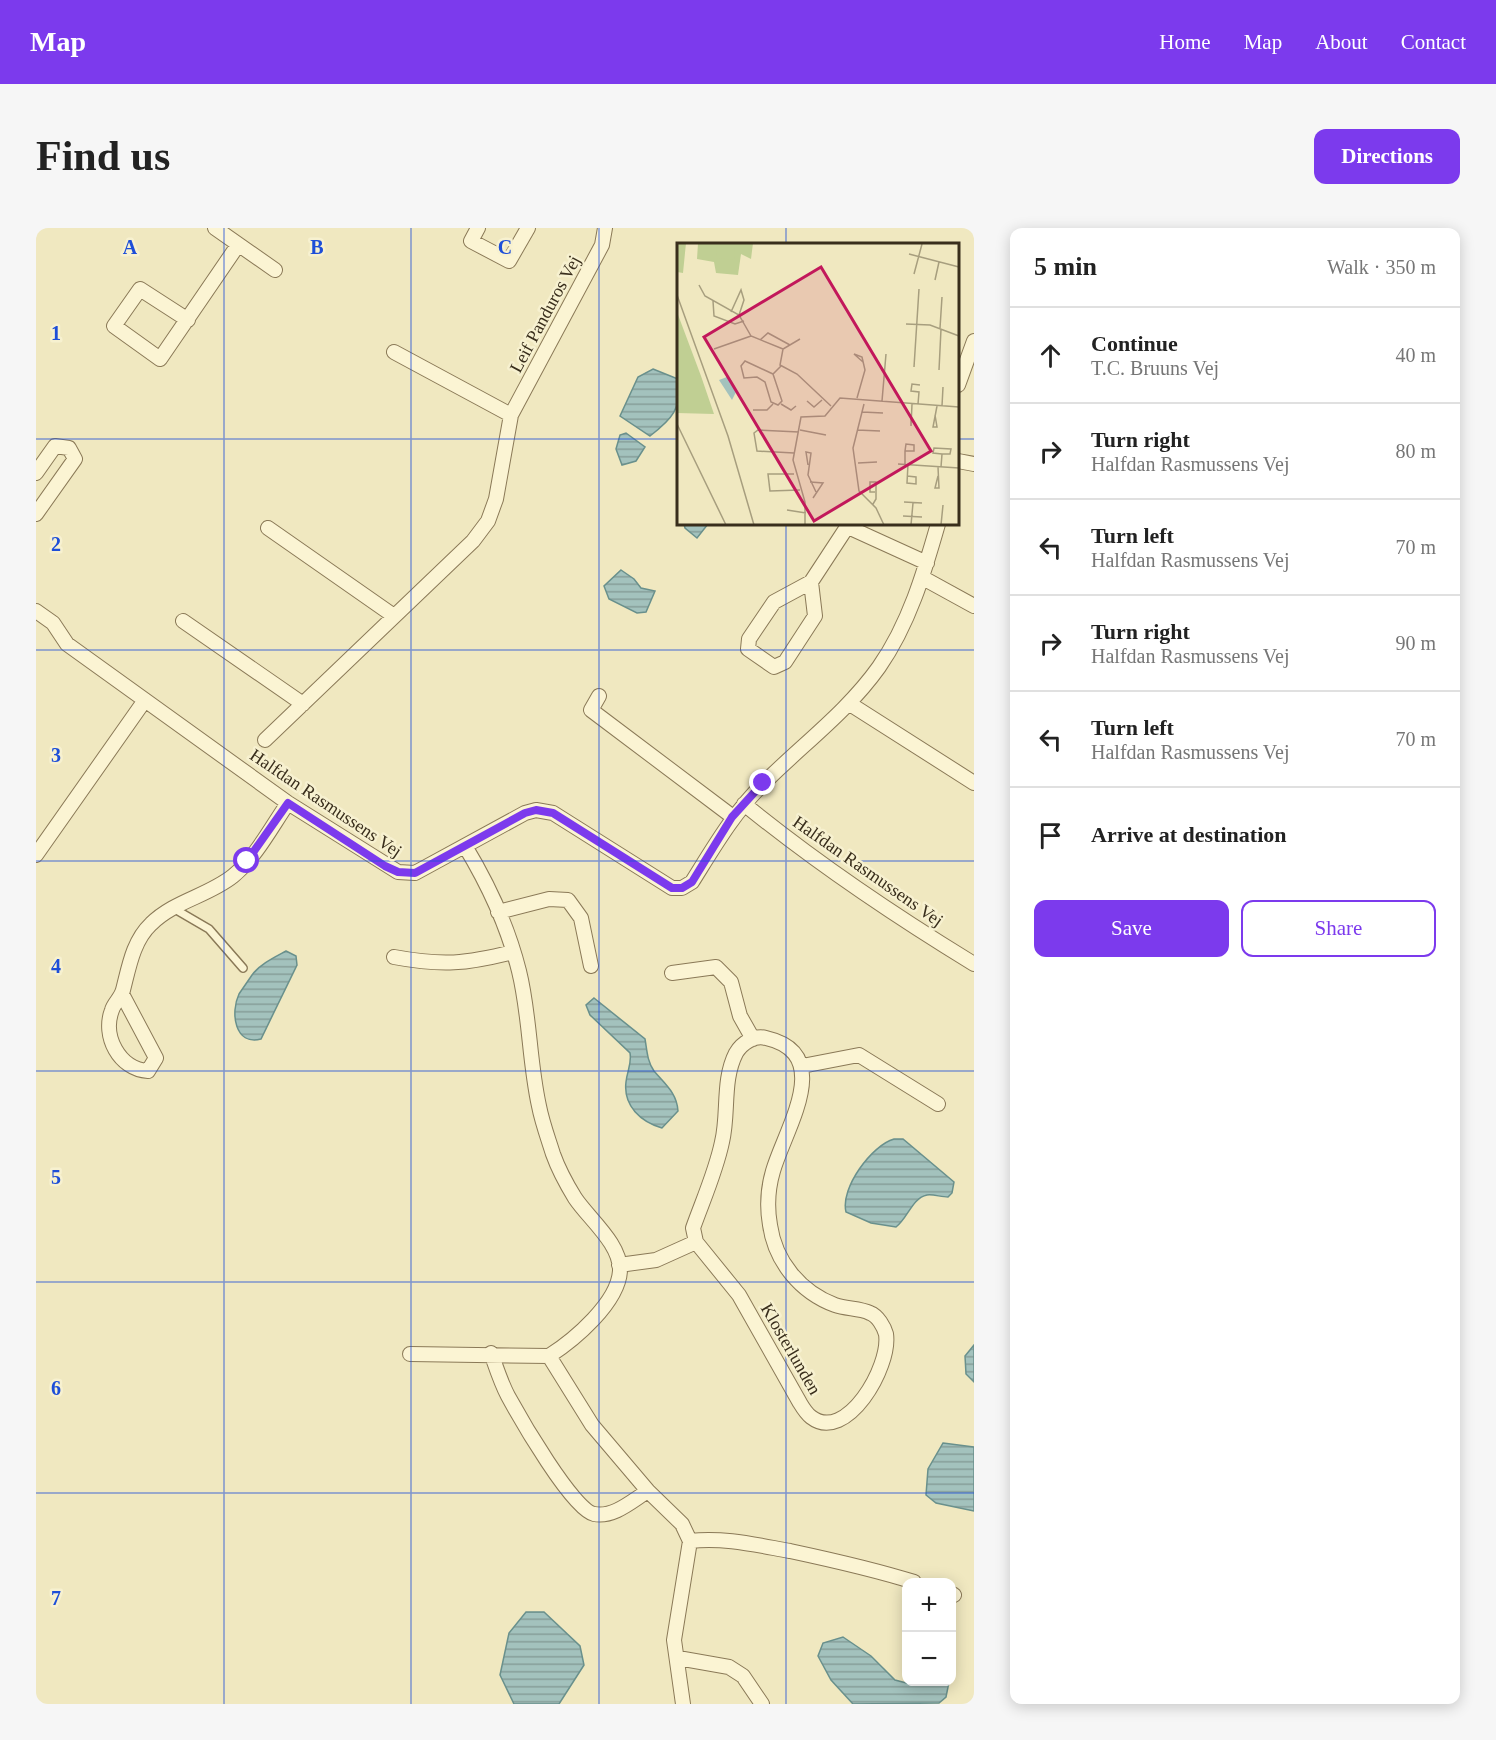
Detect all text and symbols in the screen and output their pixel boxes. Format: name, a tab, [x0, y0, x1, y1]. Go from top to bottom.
text: Map	[30, 26, 86, 57]
text: Home	[1159, 30, 1211, 54]
text: Map	[1244, 30, 1282, 54]
text: About	[1315, 30, 1368, 54]
text: Contact	[1401, 30, 1466, 54]
button: Directions	[1314, 129, 1460, 184]
text: Find us	[36, 133, 170, 179]
text: A	[123, 236, 138, 258]
text: B	[310, 236, 324, 258]
text: C	[498, 236, 512, 258]
inset map	[677, 243, 959, 525]
street label: Leif Panduros Vej	[506, 252, 584, 376]
text: 5 min	[1034, 252, 1097, 281]
text: Walk · 350 m	[1327, 256, 1436, 278]
text: 1	[51, 322, 61, 344]
text: Continue	[1091, 331, 1178, 356]
icon: ahead	[1034, 339, 1067, 372]
text: 40 m	[1395, 344, 1436, 366]
text: T.C. Bruuns Vej	[1091, 357, 1219, 379]
text: Turn right	[1091, 427, 1190, 452]
icon: right	[1034, 435, 1067, 468]
text: 80 m	[1395, 440, 1436, 462]
text: Halfdan Rasmussens Vej	[1091, 453, 1290, 475]
text: Turn left	[1091, 523, 1174, 548]
icon: left	[1034, 531, 1067, 564]
text: 2	[51, 533, 61, 555]
text: 70 m	[1395, 536, 1436, 558]
text: Halfdan Rasmussens Vej	[1091, 549, 1290, 571]
text: Turn right	[1091, 619, 1190, 644]
icon: right	[1034, 627, 1067, 660]
text: 90 m	[1395, 632, 1436, 654]
text: Halfdan Rasmussens Vej	[1091, 645, 1290, 667]
text: Turn left	[1091, 715, 1174, 740]
icon: left	[1034, 723, 1067, 756]
text: 70 m	[1395, 728, 1436, 750]
text: Halfdan Rasmussens Vej	[1091, 741, 1290, 763]
text: 3	[51, 744, 61, 766]
street label: Halfdan Rasmussens Vej	[246, 745, 406, 861]
route end	[749, 769, 775, 795]
street label: Halfdan Rasmussens Vej	[789, 812, 947, 930]
icon: arrive	[1034, 819, 1067, 852]
text: Arrive at destination	[1091, 822, 1287, 847]
route start	[233, 847, 259, 873]
button: Save	[1034, 900, 1229, 957]
button: Share	[1241, 900, 1436, 957]
text: 4	[51, 955, 61, 977]
text: 5	[51, 1166, 61, 1188]
street label: Klosterlunden	[757, 1300, 825, 1398]
text: 6	[51, 1377, 61, 1399]
map controls	[902, 1578, 956, 1686]
button: +	[902, 1578, 956, 1632]
text: 7	[51, 1587, 61, 1609]
button: −	[902, 1632, 956, 1686]

